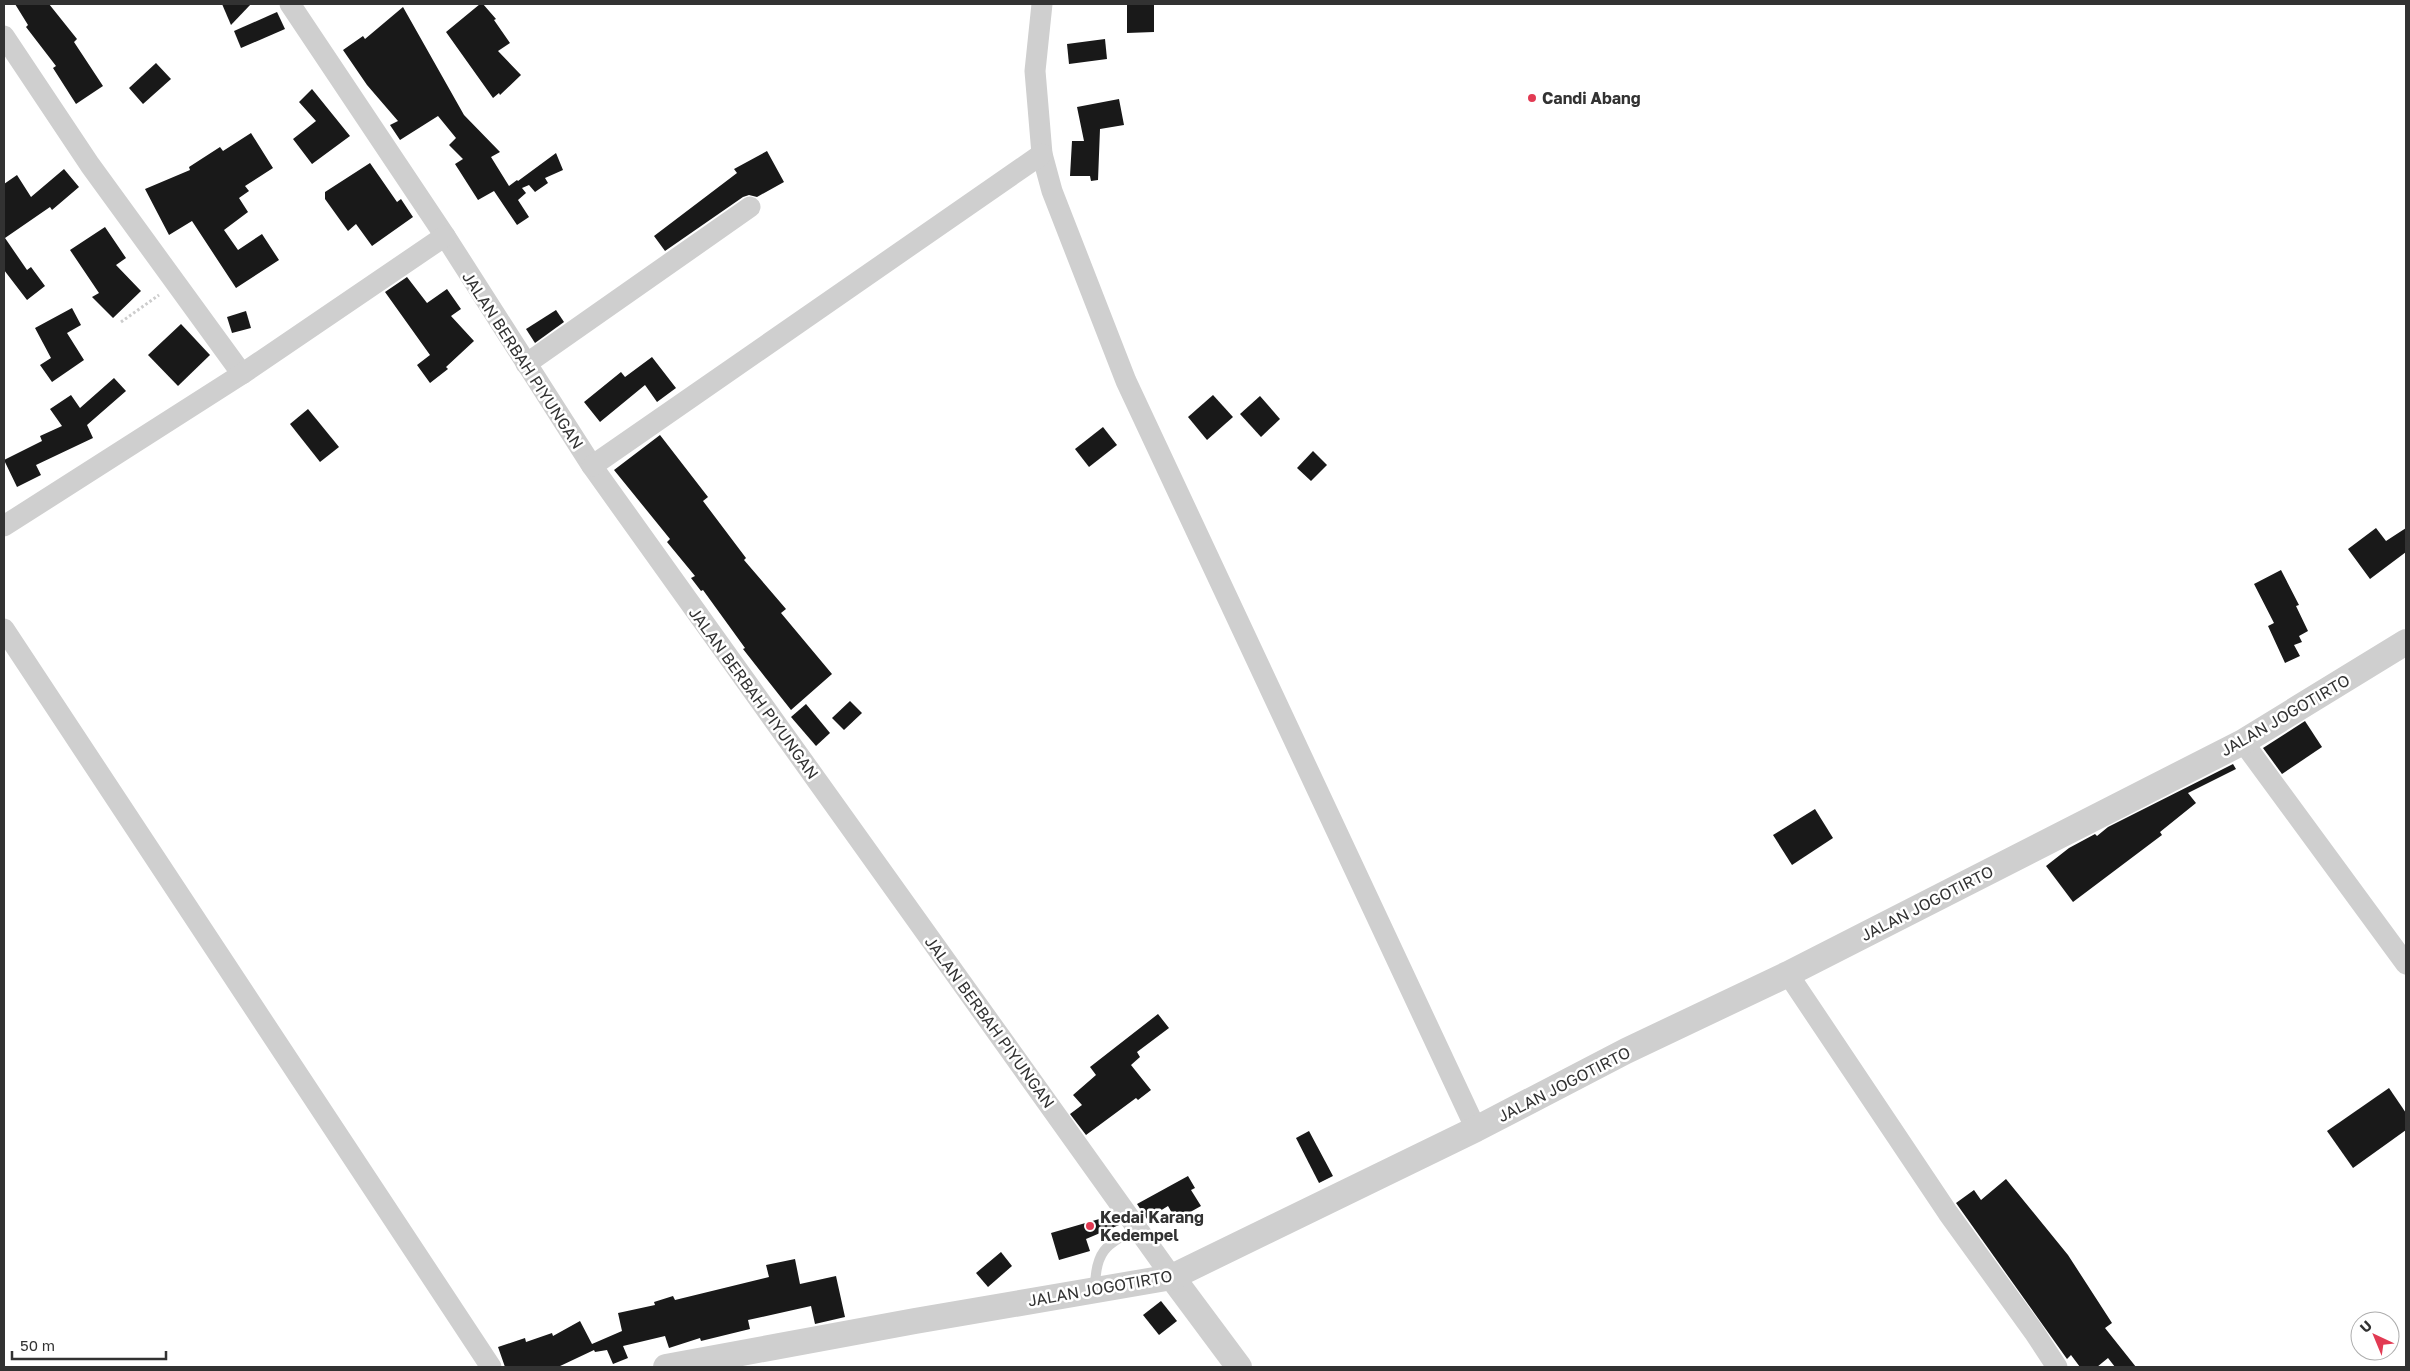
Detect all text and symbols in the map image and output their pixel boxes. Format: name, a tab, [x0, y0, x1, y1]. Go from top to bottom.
place label: Candi Abang	[1542, 88, 1641, 108]
marker: Candi Abang	[1526, 92, 1538, 104]
street label: JALAN BERBAH PIYUNGAN	[458, 267, 588, 453]
street label: JALAN BERBAH PIYUNGAN	[685, 603, 823, 783]
street label: JALAN JOGOTIRTO	[2217, 670, 2353, 760]
street label: JALAN JOGOTIRTO	[1857, 861, 1997, 945]
street label: JALAN BERBAH PIYUNGAN	[921, 932, 1059, 1112]
street label: JALAN JOGOTIRTO	[1494, 1042, 1634, 1126]
place label: Kedai Karang Kedempel	[1100, 1207, 1204, 1245]
marker: Kedai Karang Kedempel	[1084, 1220, 1096, 1232]
street label: JALAN JOGOTIRTO	[1026, 1265, 1174, 1311]
north arrow	[2350, 1311, 2400, 1361]
text: U	[2356, 1317, 2375, 1336]
scale bar	[12, 1328, 166, 1360]
text: 50 m	[20, 1336, 55, 1354]

